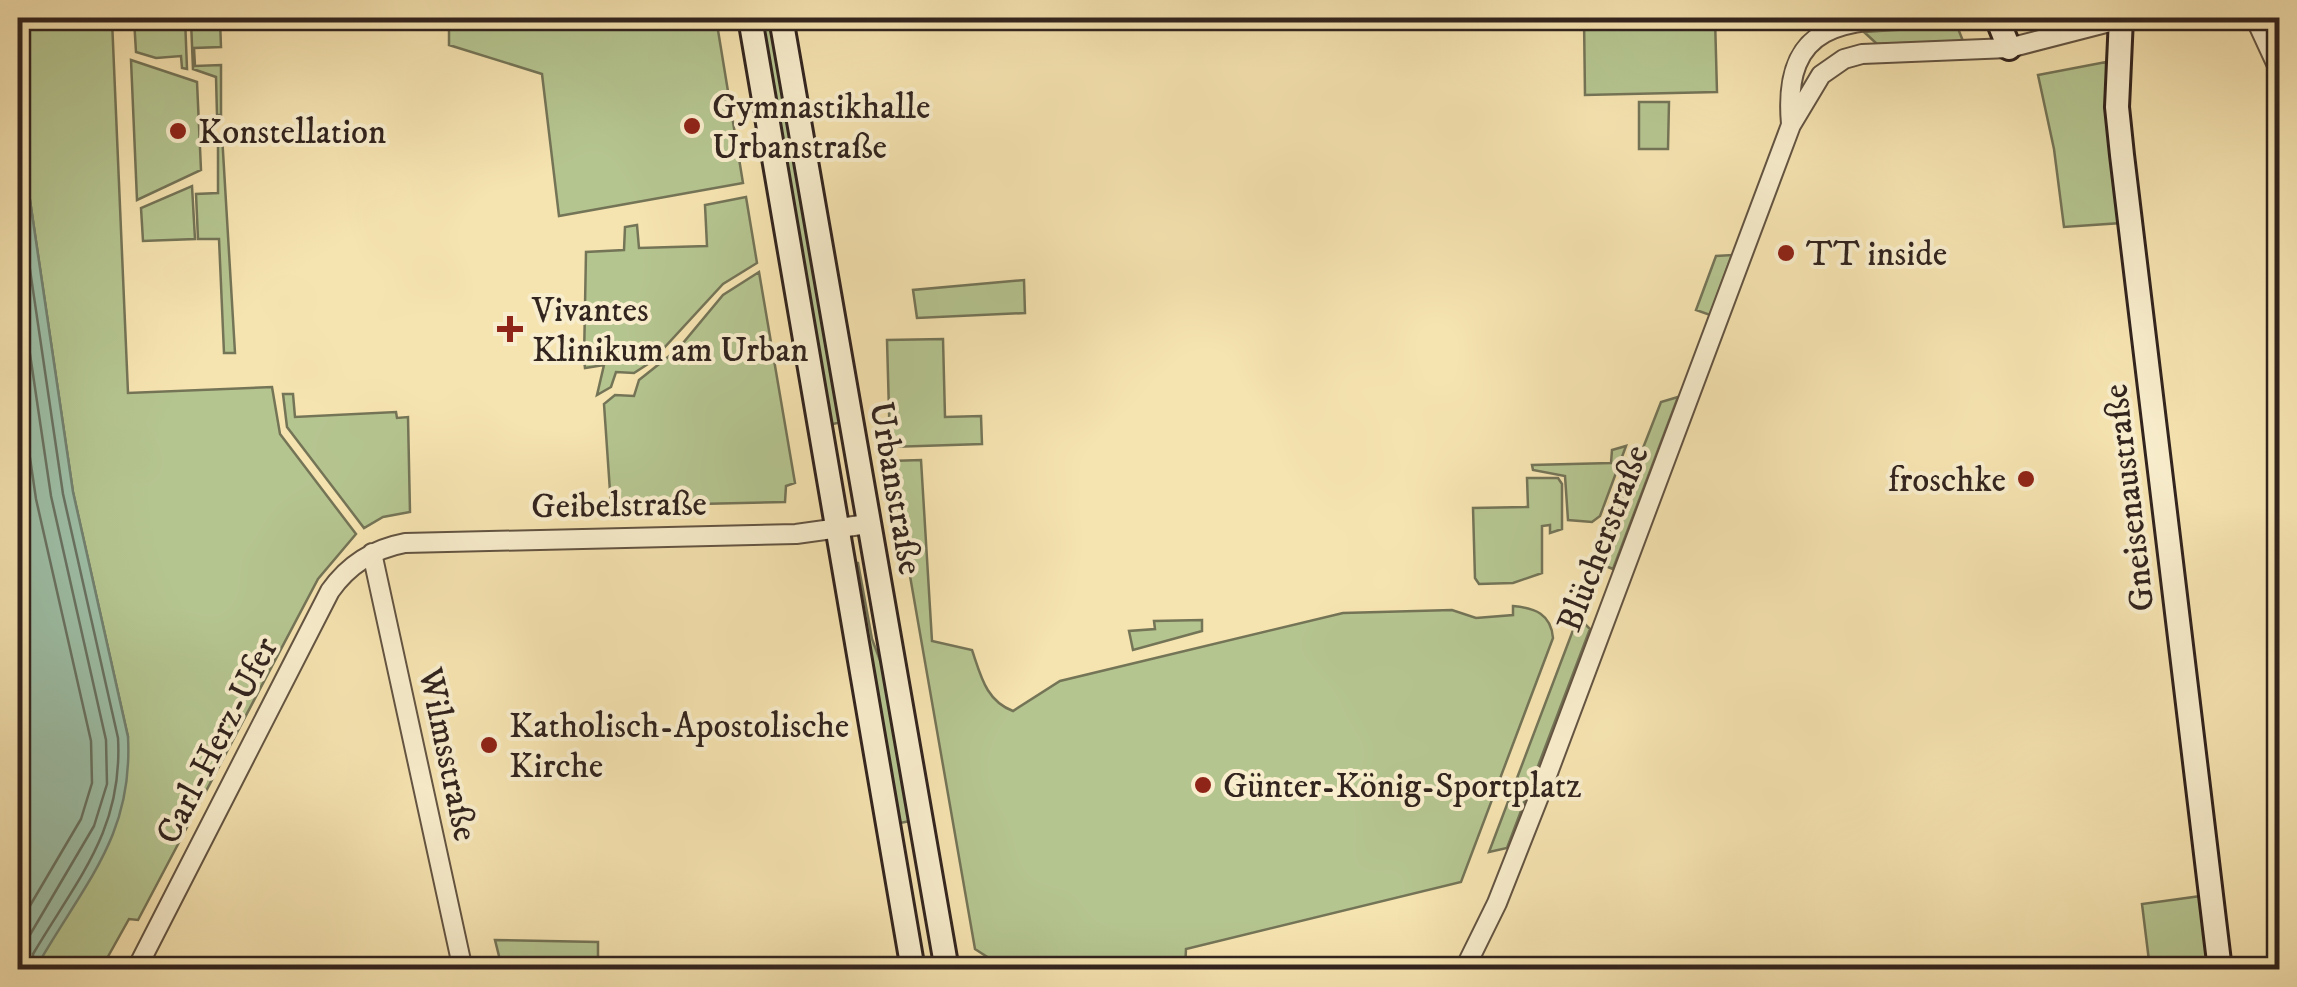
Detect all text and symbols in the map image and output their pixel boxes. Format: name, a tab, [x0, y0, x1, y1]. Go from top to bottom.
place label: Gymnastikhalle Urbanstraße	[712, 86, 930, 170]
place label: Konstellation	[198, 111, 386, 155]
marker: Gymnastikhalle Urbanstraße	[681, 115, 703, 137]
marker: Konstellation	[167, 120, 189, 142]
place label: TT inside	[1806, 233, 1947, 277]
marker: TT inside	[1775, 242, 1797, 264]
place label: Vivantes Klinikum am Urban	[531, 289, 809, 373]
marker: Vivantes Klinikum am Urban	[497, 316, 523, 342]
street label: Gneisenaustraße	[2094, 382, 2166, 614]
street label: Urbanstraße	[858, 398, 932, 578]
street label: Blücherstraße	[1548, 439, 1660, 638]
place label: froschke	[1888, 459, 2006, 503]
marker: froschke	[2015, 468, 2037, 490]
street label: Geibelstraße	[531, 482, 707, 530]
street label: Carl-Herz-Ufer	[147, 630, 289, 852]
street label: Wilmsstraße	[407, 663, 487, 845]
place label: Katholisch-Apostolische Kirche	[509, 705, 849, 789]
marker: Katholisch-Apostolische Kirche	[478, 734, 500, 756]
place label: Günter-König-Sportplatz	[1223, 765, 1581, 809]
marker: Günter-König-Sportplatz	[1192, 774, 1214, 796]

